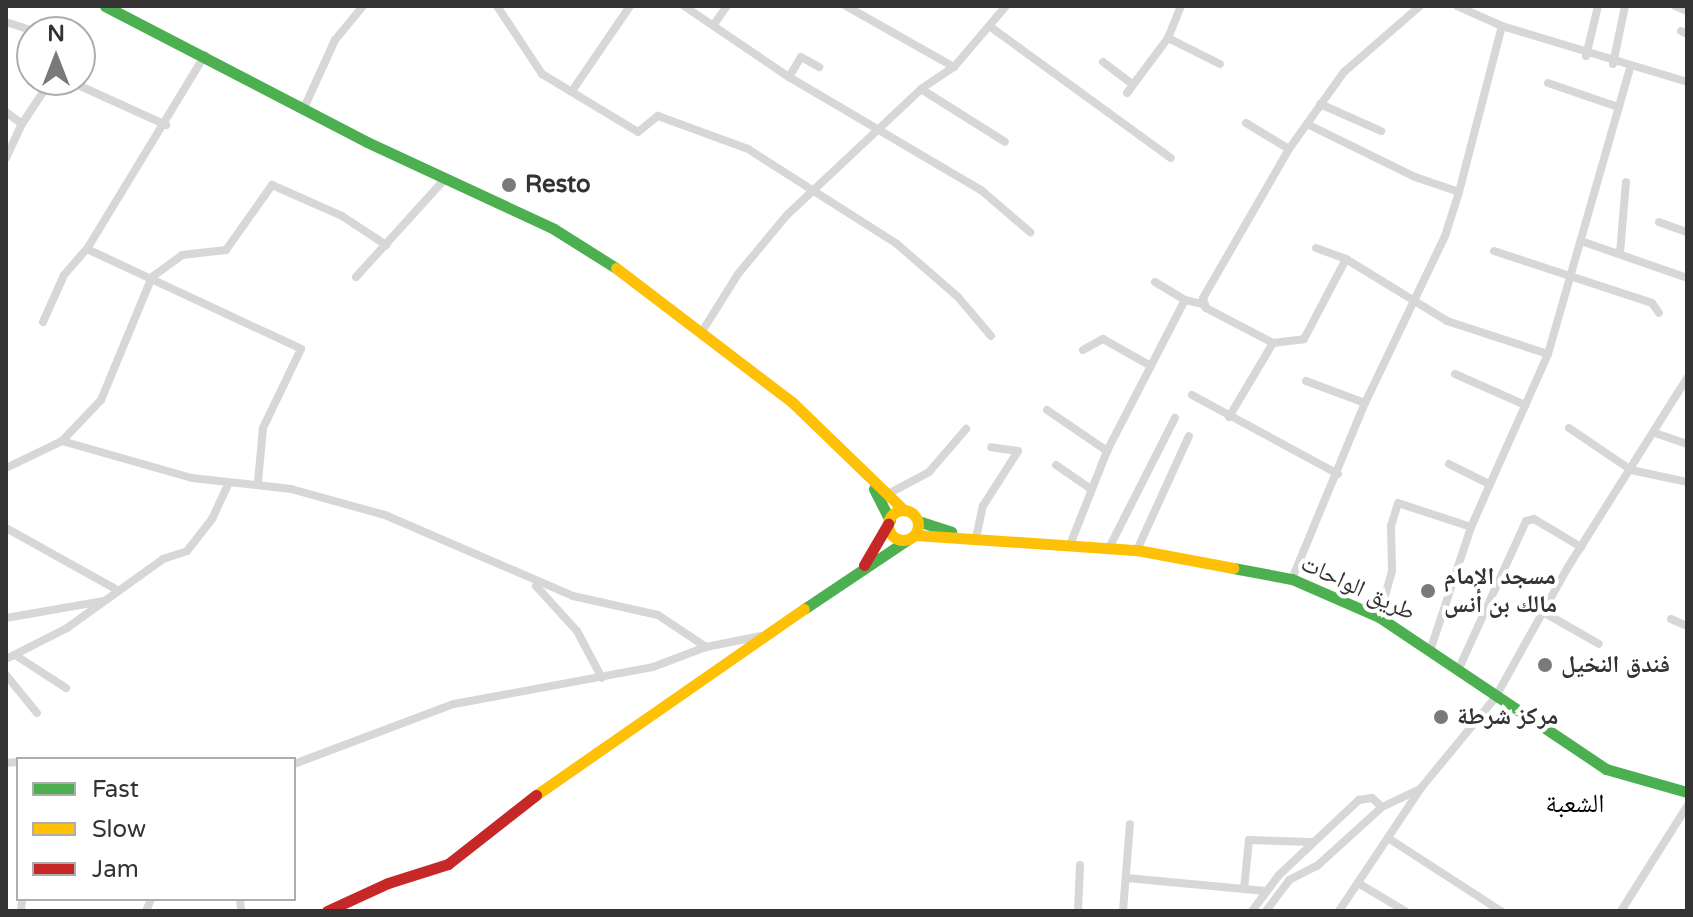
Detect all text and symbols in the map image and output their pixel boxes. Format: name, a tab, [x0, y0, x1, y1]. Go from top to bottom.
north arrow	[16, 16, 96, 96]
text: N	[47, 21, 65, 47]
place label: Resto	[525, 171, 591, 199]
marker: Resto	[500, 176, 518, 194]
street label: طريق الواحات	[1296, 549, 1420, 627]
place label: مسجد الإمام مالك بن أنس	[1444, 563, 1557, 619]
marker: مسجد الإمام مالك بن أنس	[1419, 582, 1437, 600]
place label: فندق النخيل	[1561, 651, 1670, 679]
marker: فندق النخيل	[1536, 656, 1554, 674]
place label: مركز شرطة	[1457, 703, 1558, 731]
marker: مركز شرطة	[1432, 708, 1450, 726]
legend	[16, 757, 296, 901]
text: Fast	[92, 775, 139, 804]
district label: الشعبة	[1545, 788, 1605, 820]
text: Slow	[92, 815, 146, 844]
text: Jam	[92, 855, 139, 884]

